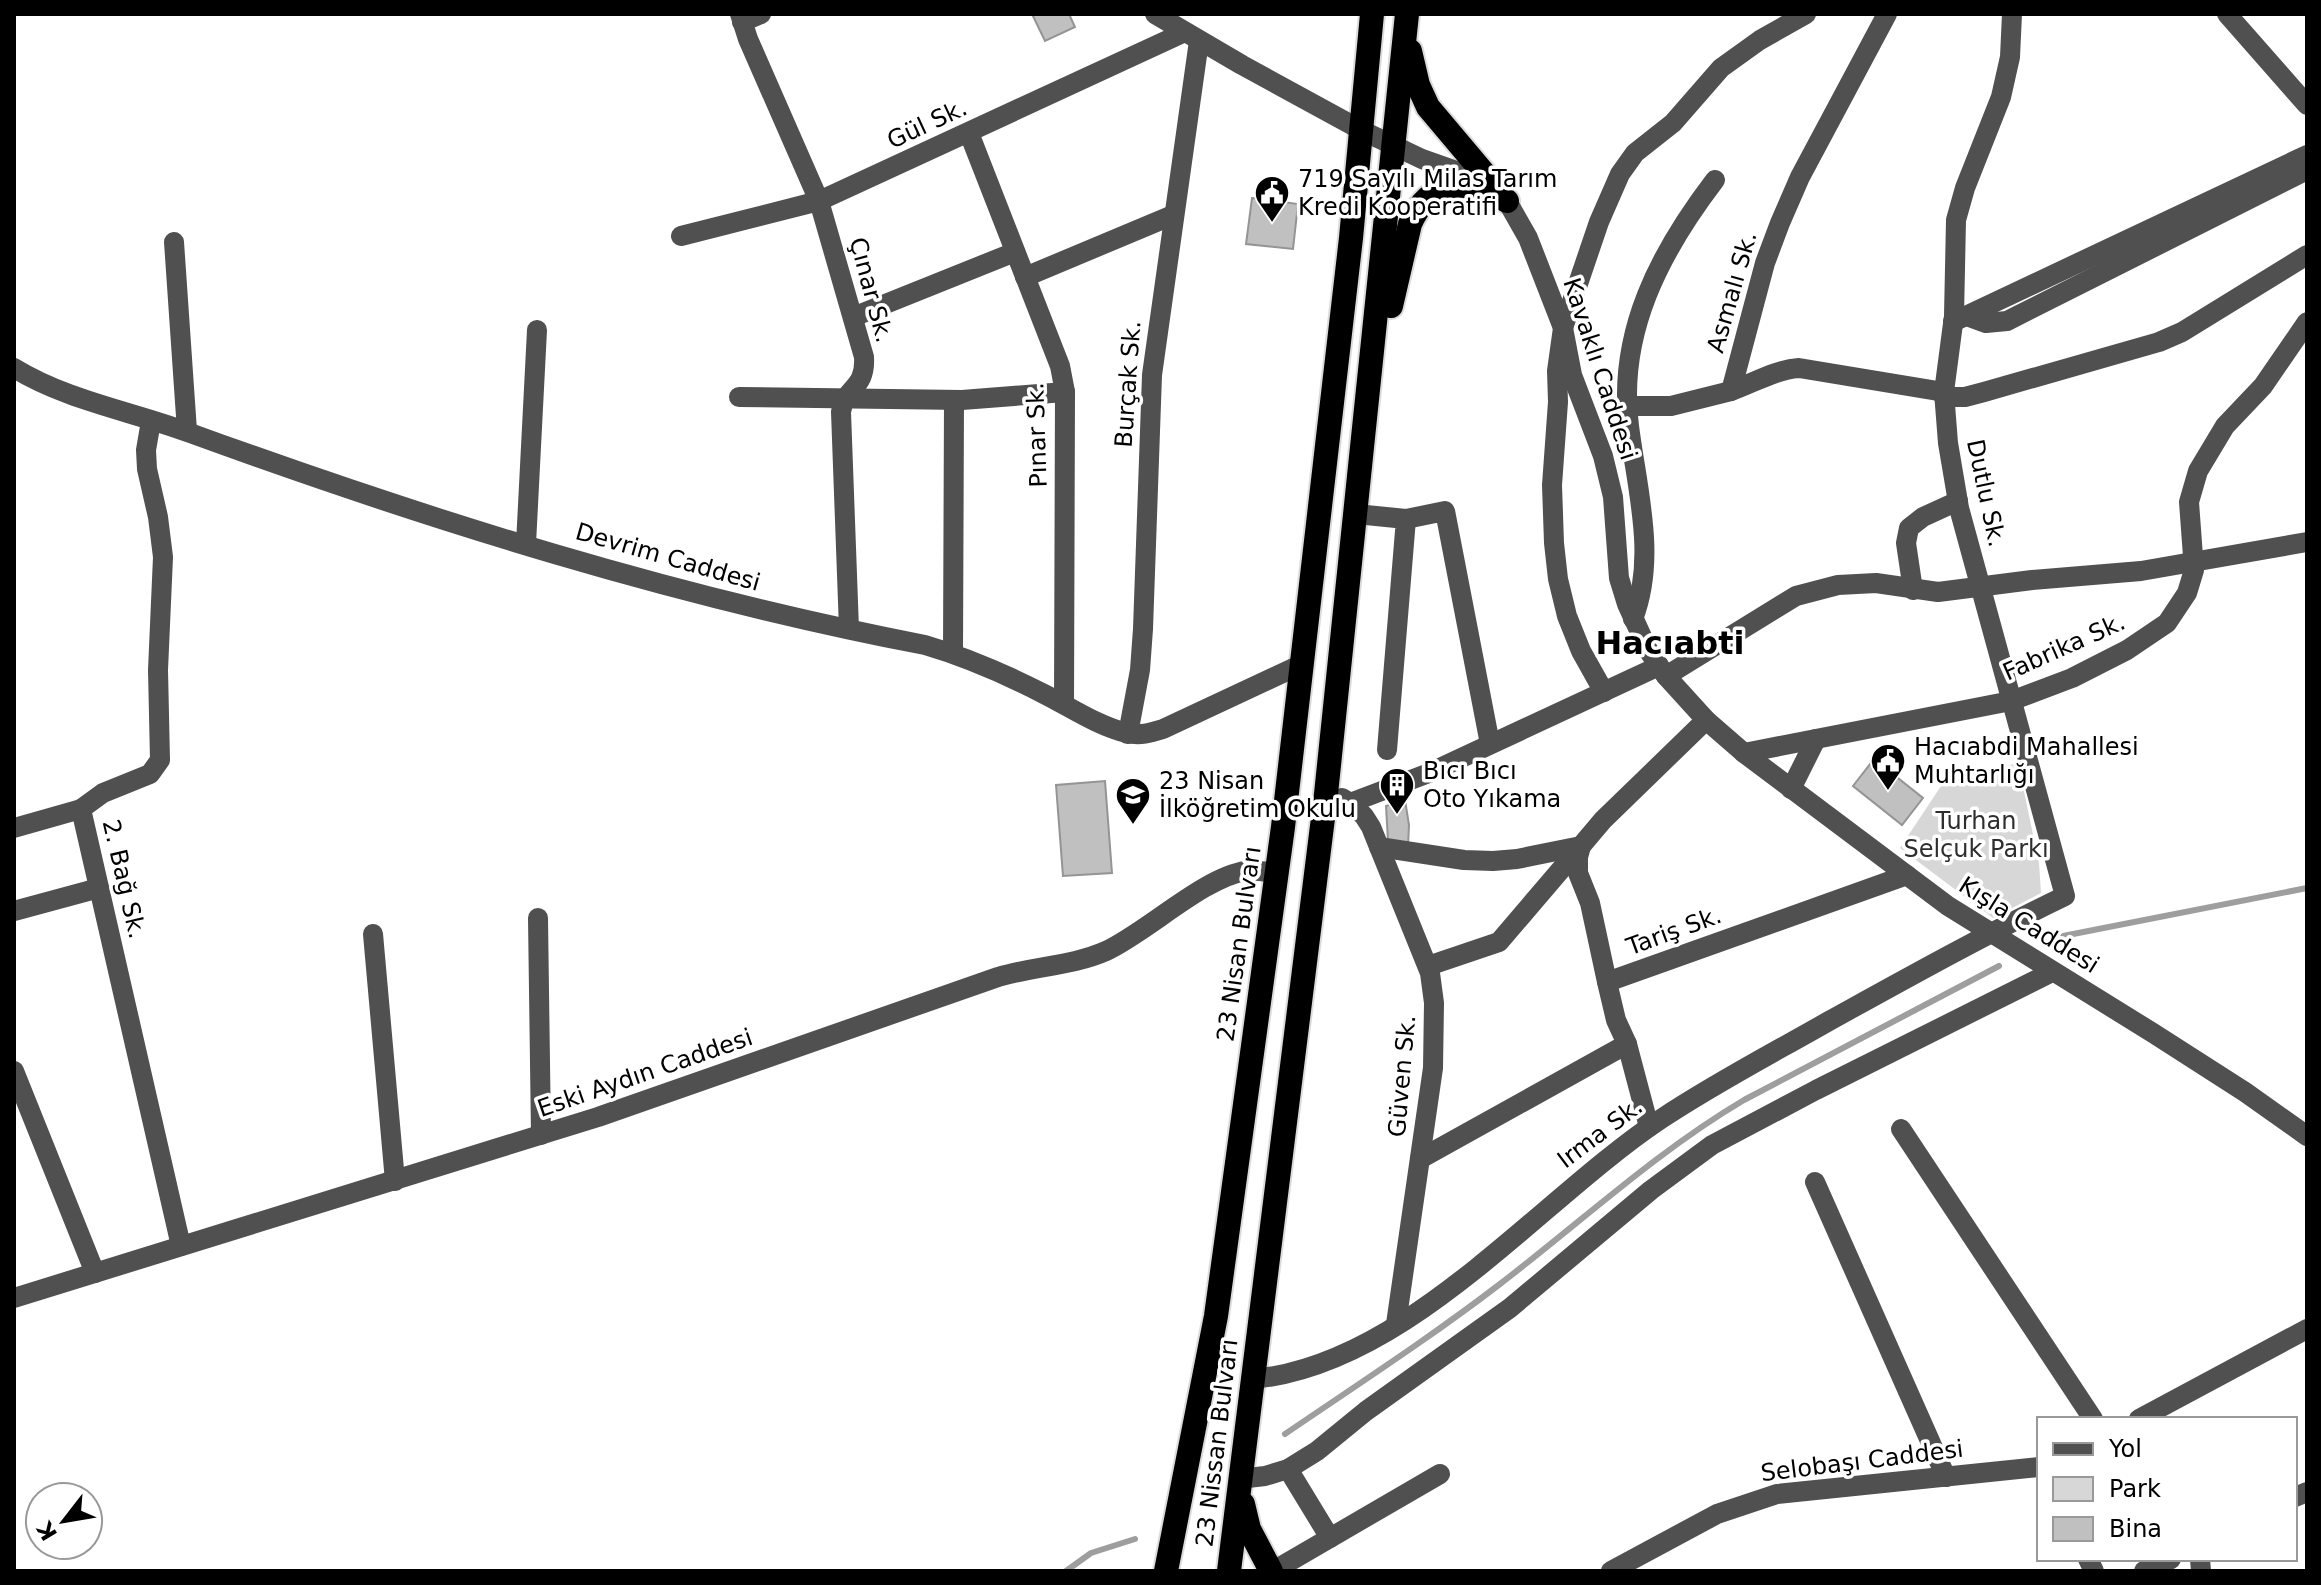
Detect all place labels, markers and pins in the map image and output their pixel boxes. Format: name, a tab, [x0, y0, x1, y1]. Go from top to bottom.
place label: 719 Sayılı Milas Tarım Kredi Kooperatifi	[1298, 165, 1557, 221]
public building icon: 719 Sayılı Milas Tarım Kredi Kooperatifi	[1253, 174, 1291, 224]
place label: Hacıabdi Mahallesi Muhtarlığı	[1914, 733, 2139, 789]
public building icon: Hacıabdi Mahallesi Muhtarlığı	[1869, 742, 1907, 792]
place label: Bıcı Bıcı Oto Yıkama	[1423, 757, 1561, 813]
building icon: Bıcı Bıcı Oto Yıkama	[1378, 766, 1416, 816]
place label: 23 Nisan İlköğretim Okulu	[1159, 767, 1356, 823]
school or university icon: 23 Nisan İlköğretim Okulu	[1114, 776, 1152, 826]

